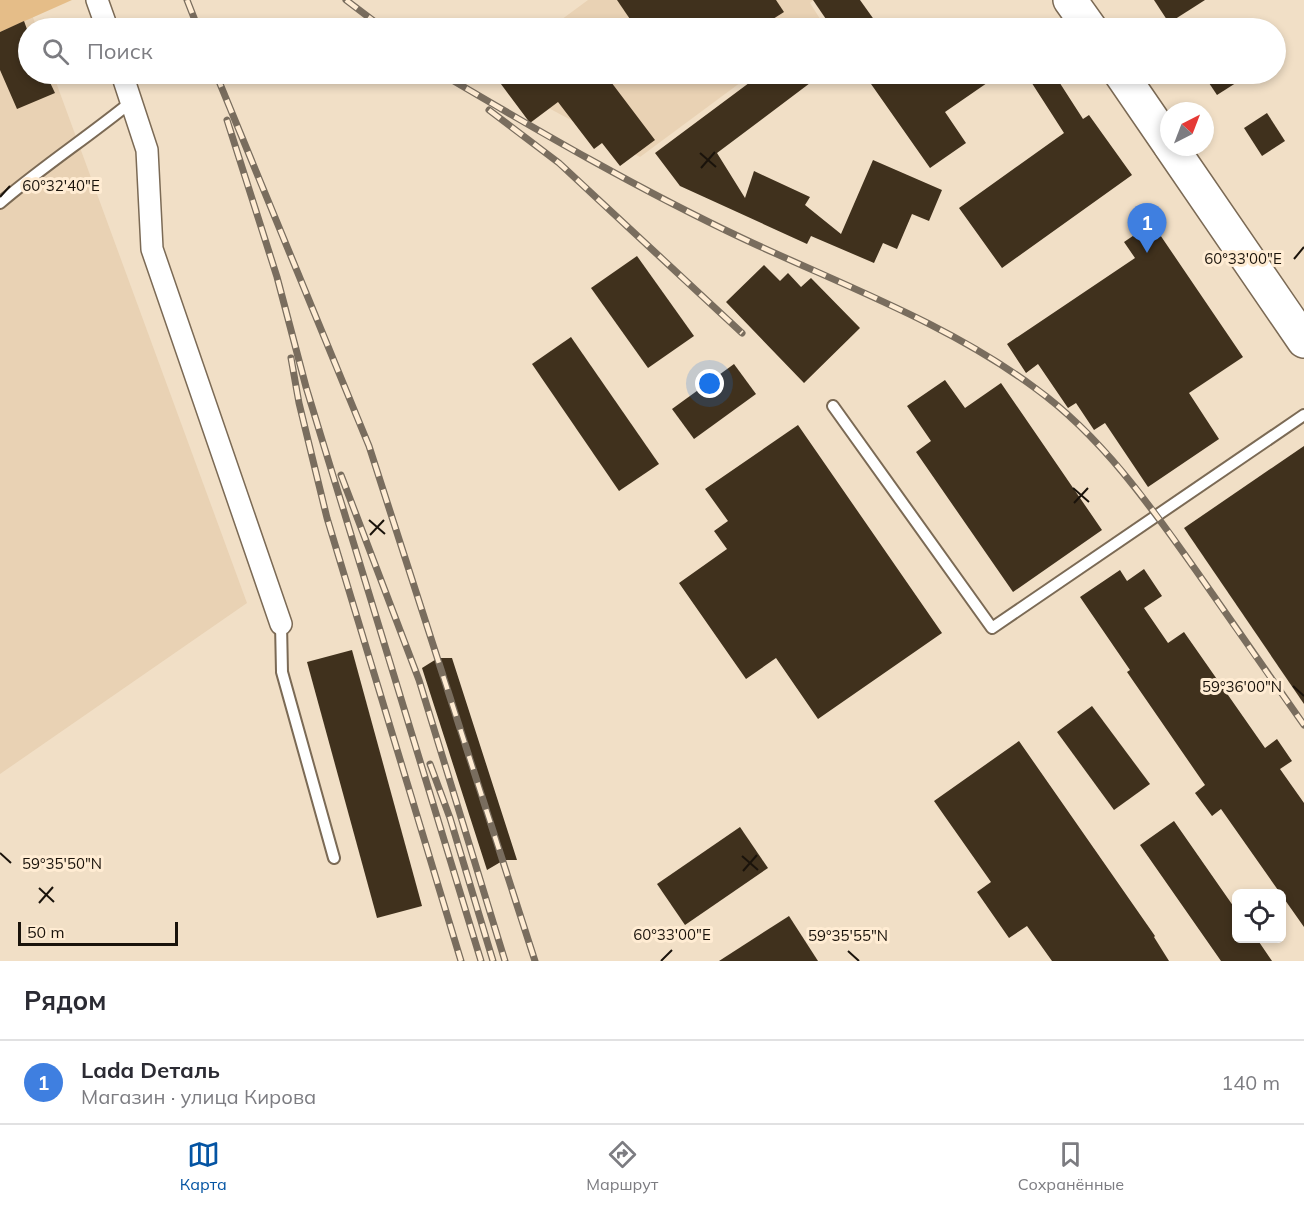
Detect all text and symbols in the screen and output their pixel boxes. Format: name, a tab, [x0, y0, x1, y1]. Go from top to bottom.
search box	[18, 18, 1286, 84]
icon: search	[39, 35, 72, 68]
text: Поиск	[87, 37, 153, 65]
north arrow	[1160, 102, 1214, 156]
text: 60°32'40"E	[22, 176, 100, 195]
pin: 1	[1128, 204, 1166, 253]
text: 60°33'00"E	[1204, 249, 1282, 268]
your location	[695, 369, 724, 398]
text: 59°36'00"N	[1202, 677, 1282, 696]
text: 59°35'50"N	[22, 854, 102, 873]
map controls	[1232, 889, 1286, 943]
button: locate	[1232, 889, 1286, 943]
scale bar	[18, 919, 178, 946]
text: 50 m	[27, 922, 64, 942]
text: 60°33'00"E	[633, 925, 711, 944]
text: 59°35'55"N	[808, 926, 888, 945]
text: Рядом	[24, 984, 107, 1017]
text: Lada Dеталь	[81, 1056, 220, 1084]
text: 1	[38, 1070, 50, 1095]
text: 140 m	[1221, 1070, 1280, 1095]
text: Магазин · улица Кирова	[81, 1084, 316, 1109]
tab: Карта	[180, 1138, 227, 1194]
tab: Маршрут	[586, 1138, 658, 1194]
tab: Сохранённые	[1018, 1138, 1124, 1194]

